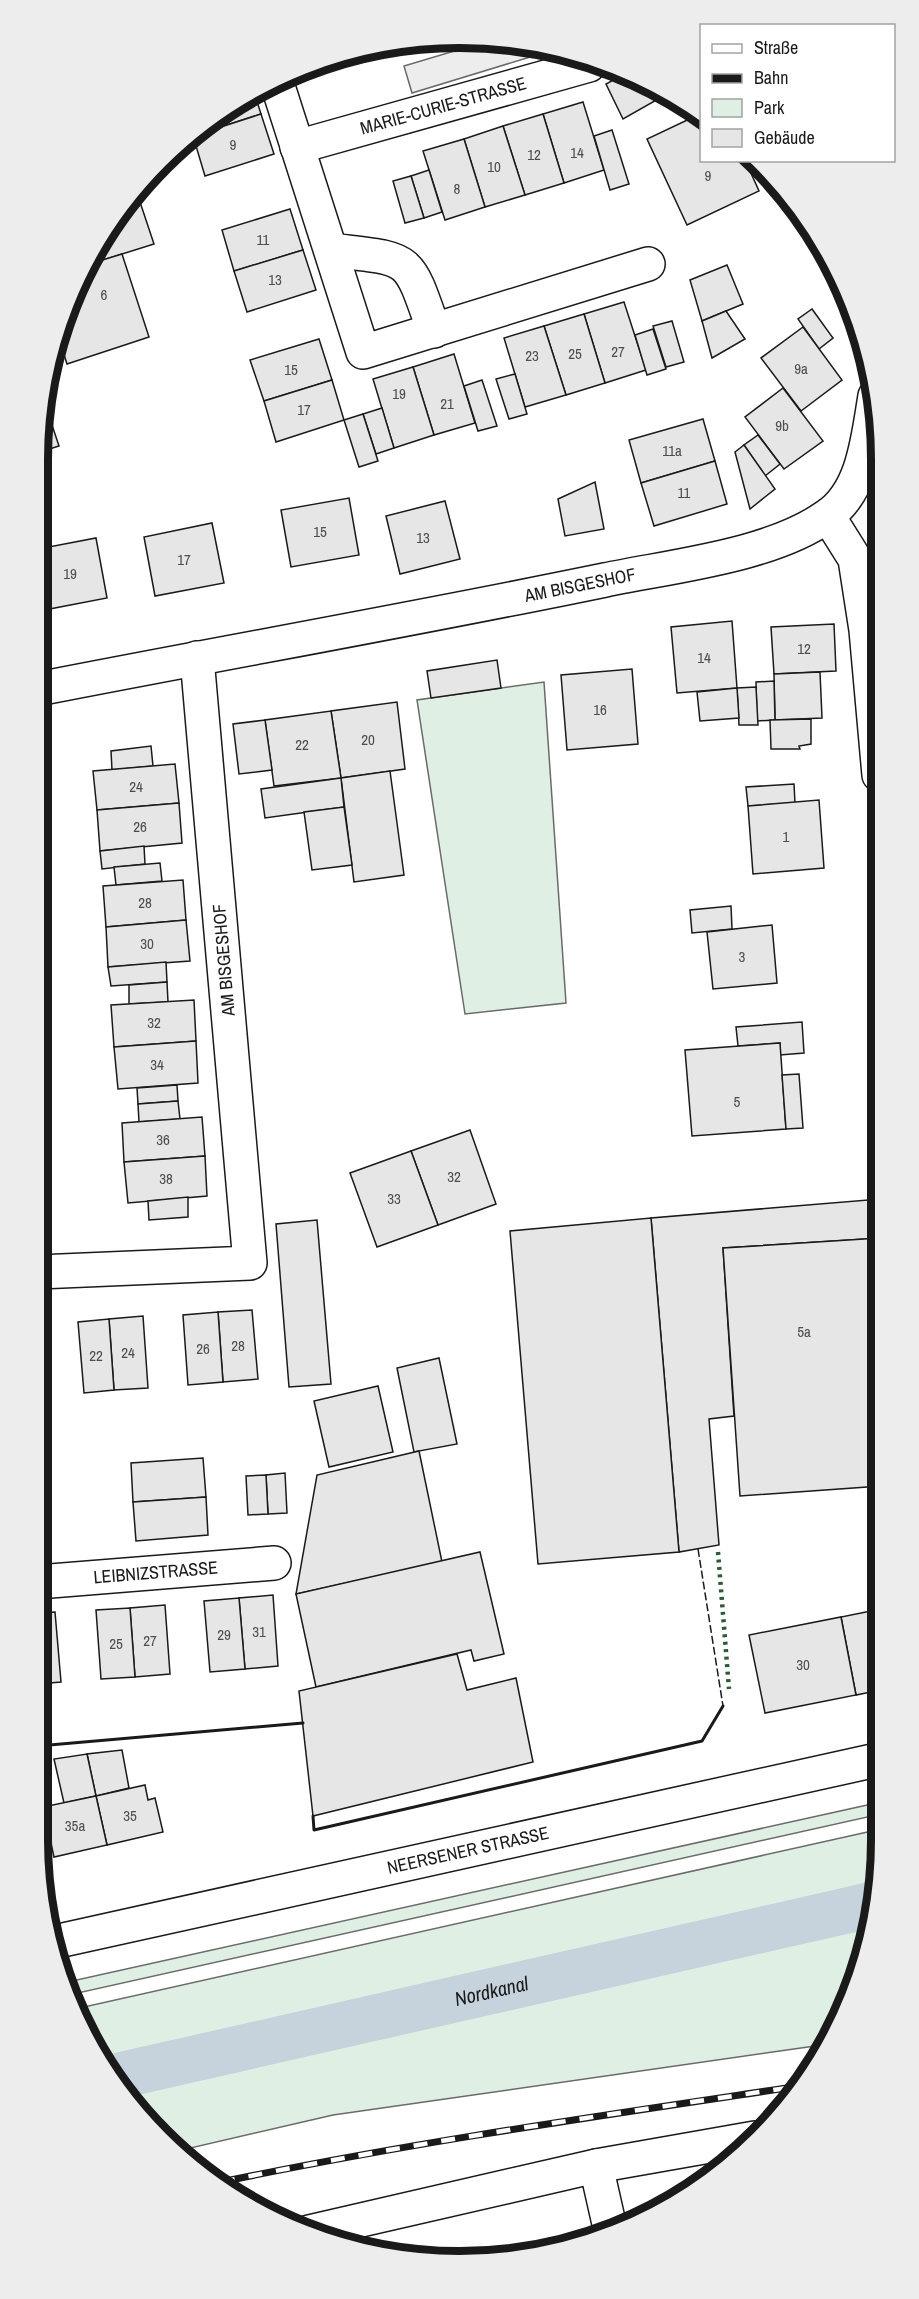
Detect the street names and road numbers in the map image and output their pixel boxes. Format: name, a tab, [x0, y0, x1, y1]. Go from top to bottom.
street label: MARIE-CURIE-STRASSE	[357, 70, 529, 141]
street label: AM BISGESHOF	[521, 561, 637, 608]
street label: AM BISGESHOF	[206, 903, 241, 1018]
street label: LEIBNIZSTRASSE	[92, 1555, 219, 1590]
street label: NEERSENER STRASSE	[385, 1820, 551, 1880]

